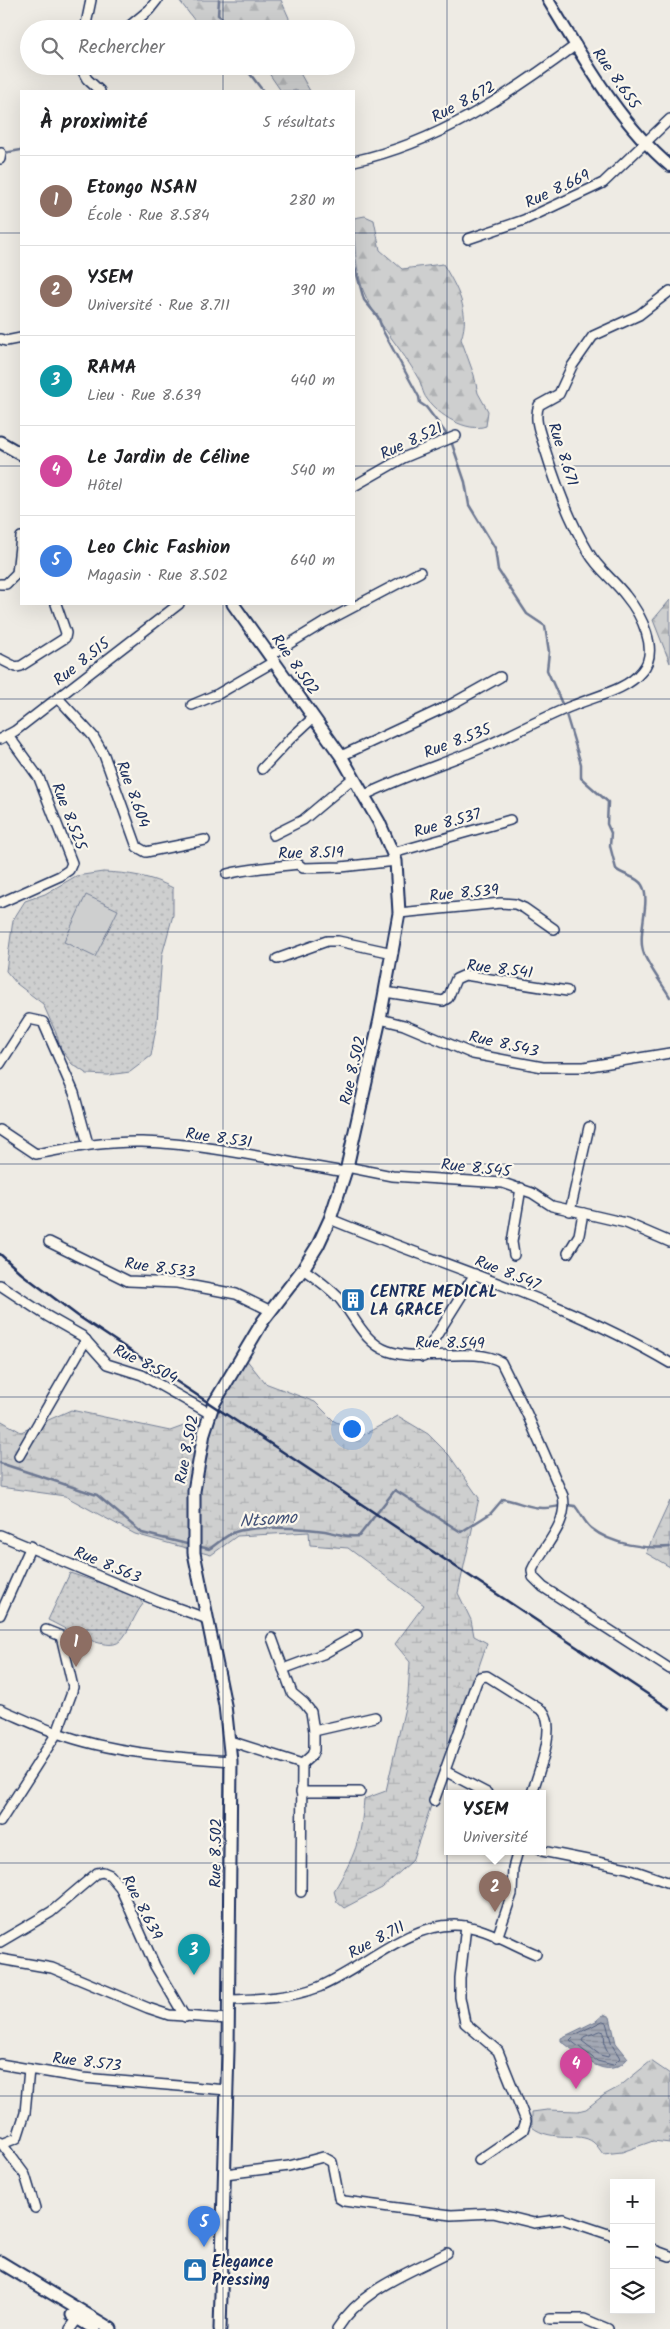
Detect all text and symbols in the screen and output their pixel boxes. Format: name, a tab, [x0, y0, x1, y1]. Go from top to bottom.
search box	[20, 20, 355, 75]
text: Rechercher	[78, 33, 165, 63]
icon: search	[38, 34, 66, 62]
street label: Rue 8.655	[585, 43, 647, 116]
street label: Rue 8.672	[427, 75, 500, 130]
text: À proximité	[40, 106, 147, 139]
text: 5 résultats	[263, 110, 335, 135]
street label: Rue 8.669	[521, 163, 595, 215]
text: Etongo NSAN	[87, 173, 197, 203]
text: 1	[54, 188, 58, 213]
text: 280 m	[289, 188, 335, 213]
text: École · Rue 8.584	[87, 203, 210, 228]
text: YSEM	[87, 263, 133, 293]
text: 2	[51, 278, 61, 303]
text: 390 m	[291, 278, 335, 303]
text: Université · Rue 8.711	[87, 293, 230, 318]
text: RAMA	[87, 353, 137, 383]
text: 3	[52, 368, 60, 393]
text: 440 m	[290, 368, 335, 393]
text: Lieu · Rue 8.639	[87, 383, 201, 408]
street label: Rue 8.521	[376, 416, 447, 467]
street label: Rue 8.671	[541, 420, 585, 489]
text: Le Jardin de Céline	[87, 443, 250, 473]
text: 4	[52, 458, 60, 483]
text: 540 m	[290, 458, 335, 483]
text: Hôtel	[87, 473, 122, 498]
text: Leo Chic Fashion	[87, 533, 230, 563]
text: 5	[52, 548, 60, 573]
text: 640 m	[290, 548, 335, 573]
text: Magasin · Rue 8.502	[87, 563, 228, 588]
street label: Rue 8.502	[264, 629, 325, 701]
street label: Rue 8.515	[48, 631, 117, 692]
street label: Rue 8.535	[420, 717, 496, 766]
street label: Rue 8.604	[109, 757, 156, 832]
street label: Rue 8.525	[44, 779, 93, 855]
street label: Rue 8.537	[411, 802, 485, 845]
street label: Rue 8.519	[278, 840, 344, 867]
street label: Rue 8.539	[428, 878, 500, 909]
street label: Rue 8.541	[465, 953, 534, 986]
street label: Rue 8.543	[466, 1024, 541, 1065]
street label: Rue 8.502	[333, 1033, 374, 1107]
street label: Rue 8.531	[184, 1121, 254, 1156]
street label: Rue 8.545	[440, 1152, 513, 1185]
street label: Rue 8.547	[471, 1249, 545, 1298]
street label: Rue 8.533	[123, 1251, 197, 1286]
place label: CENTRE MEDICAL LA GRACE	[370, 1280, 497, 1323]
building icon: CENTRE MEDICAL LA GRACE	[340, 1287, 366, 1313]
street label: Rue 8.549	[415, 1330, 485, 1357]
street label: Rue 8.504	[109, 1338, 182, 1391]
street label: Rue 8.502	[169, 1413, 206, 1486]
your location	[339, 1416, 365, 1442]
water label: Ntsomo	[238, 1504, 300, 1537]
street label: Rue 8.563	[70, 1540, 145, 1591]
pin: 1	[60, 1626, 92, 1667]
popup	[444, 1790, 546, 1855]
text: YSEM	[463, 1795, 508, 1825]
street label: Rue 8.502	[203, 1818, 230, 1888]
text: Université	[463, 1825, 527, 1850]
street label: Rue 8.639	[115, 1871, 169, 1945]
pin: 2	[479, 1871, 511, 1912]
street label: Rue 8.711	[344, 1915, 410, 1966]
pin: 3	[178, 1934, 210, 1975]
street label: Rue 8.573	[51, 2046, 123, 2079]
pin: 4	[560, 2048, 592, 2089]
map controls	[610, 2179, 655, 2314]
button: +	[610, 2179, 655, 2224]
pin: 5	[188, 2206, 220, 2247]
button: −	[610, 2224, 655, 2269]
place label: Elegance Pressing	[212, 2250, 273, 2293]
shop icon: Elegance Pressing	[182, 2257, 208, 2283]
button: layers	[610, 2269, 655, 2314]

